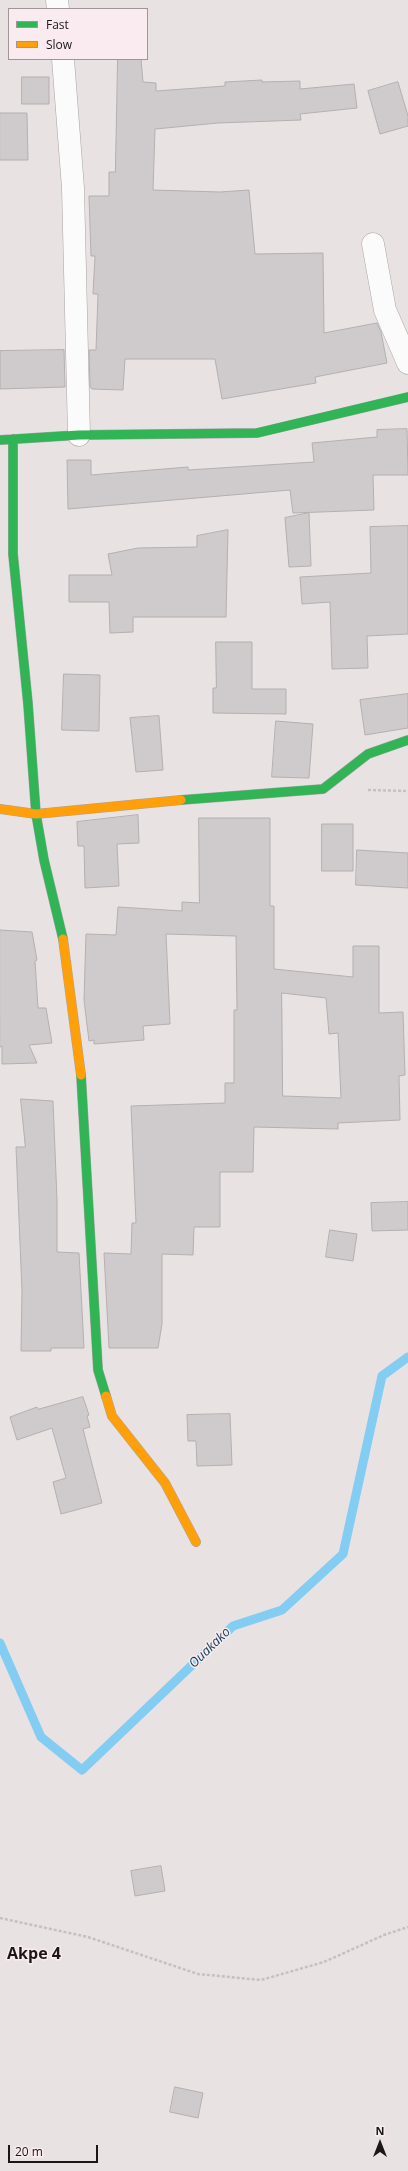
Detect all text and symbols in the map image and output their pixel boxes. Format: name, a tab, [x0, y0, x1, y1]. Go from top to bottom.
legend	[8, 8, 148, 60]
text: Fast	[46, 16, 69, 33]
text: Slow	[46, 36, 72, 53]
water label: Ouakako	[186, 1624, 234, 1672]
district label: Akpe 4	[7, 1944, 61, 1964]
north arrow	[360, 2123, 400, 2163]
text: N	[376, 2123, 384, 2138]
scale bar	[10, 2137, 100, 2163]
text: 20 m	[15, 2143, 43, 2160]

